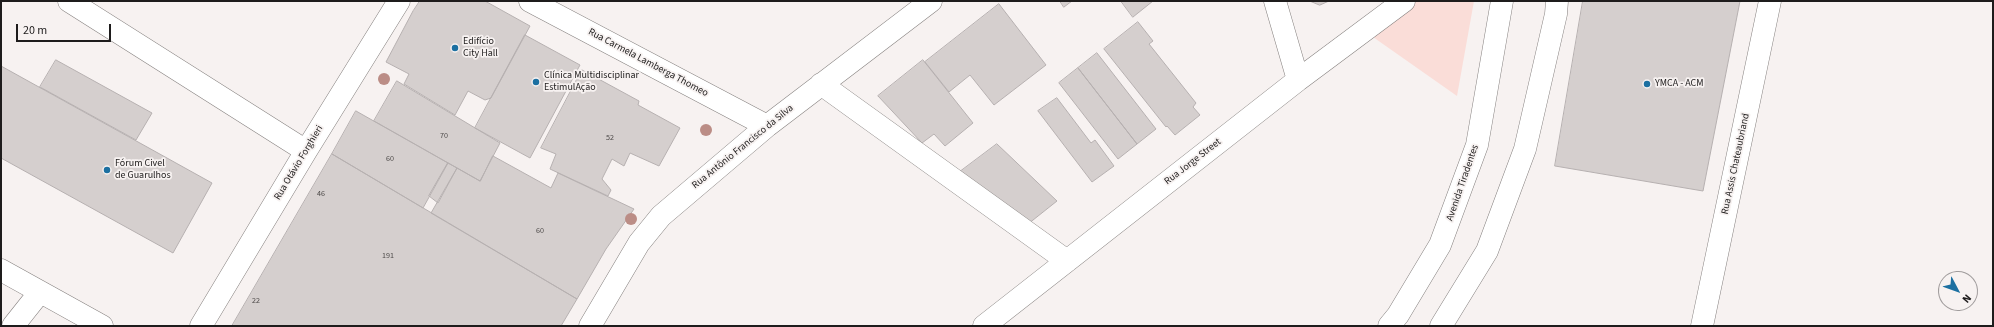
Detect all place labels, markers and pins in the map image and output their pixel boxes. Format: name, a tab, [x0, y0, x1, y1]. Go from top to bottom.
place label: Edifício City Hall	[463, 36, 498, 60]
marker: Edifício City Hall	[450, 43, 460, 53]
place label: Clínica Multidisciplinar EstimulAção	[544, 70, 639, 94]
marker: Clínica Multidisciplinar EstimulAção	[531, 77, 541, 87]
place label: YMCA - ACM	[1655, 78, 1704, 90]
marker: YMCA - ACM	[1642, 79, 1652, 89]
place label: Fórum Civel de Guarulhos	[115, 158, 171, 182]
marker: Fórum Civel de Guarulhos	[102, 165, 112, 175]

